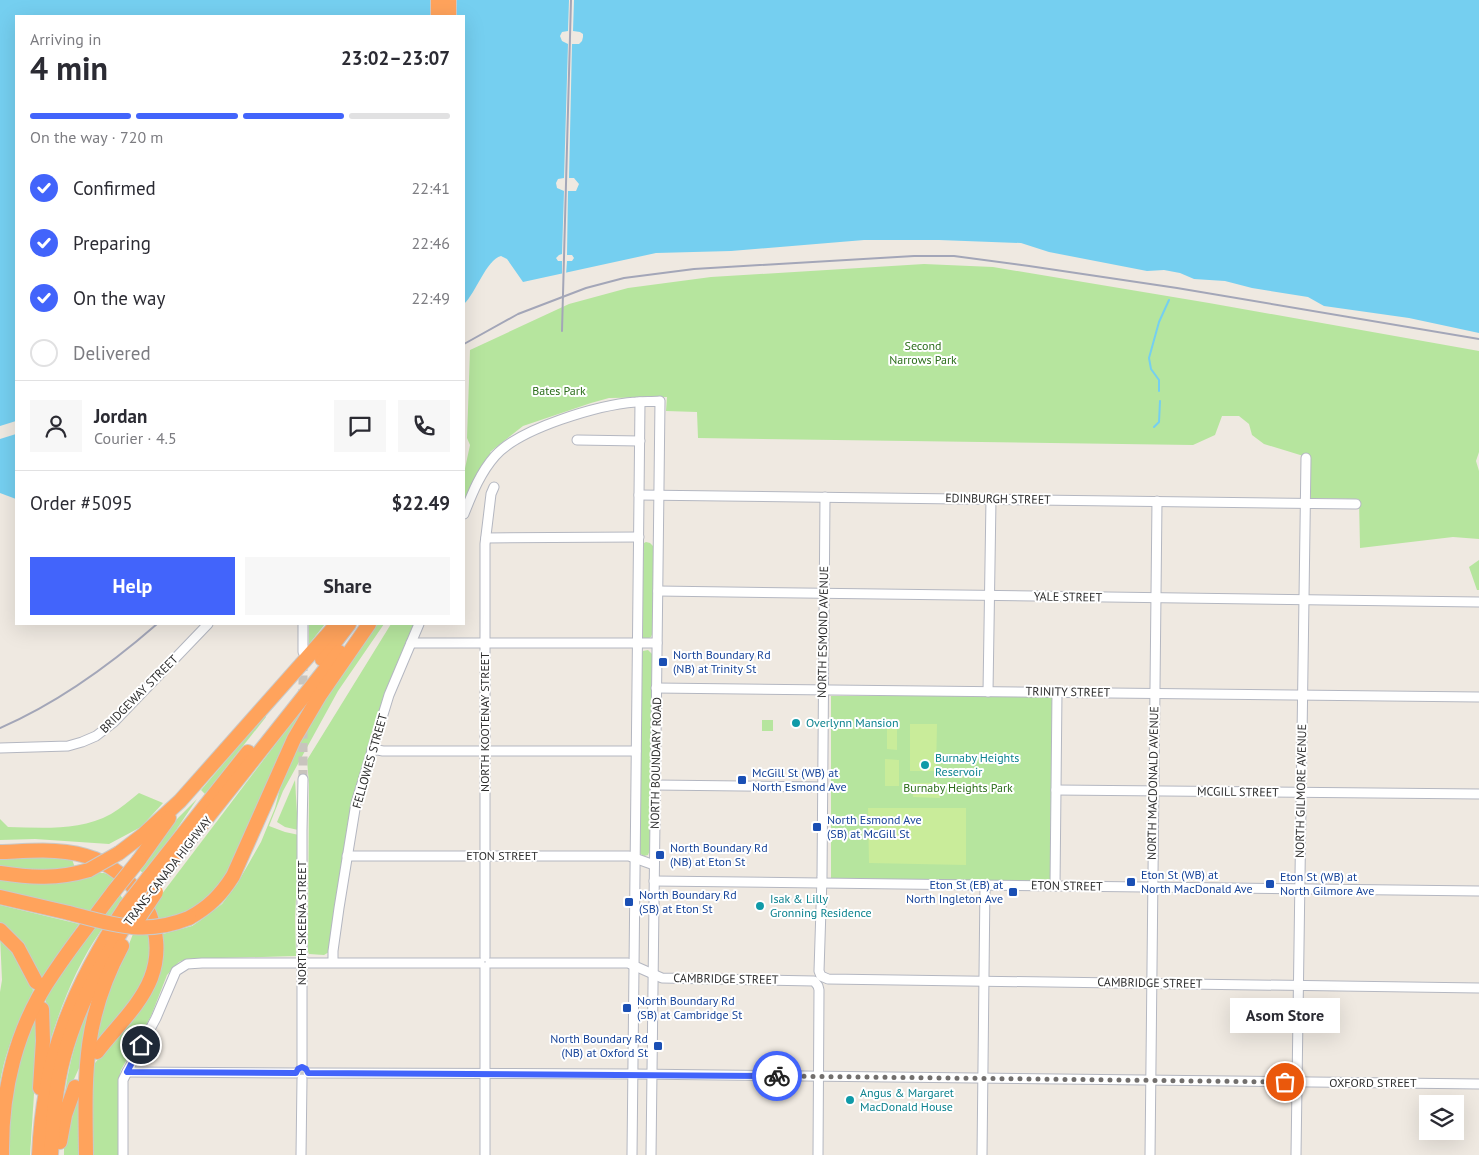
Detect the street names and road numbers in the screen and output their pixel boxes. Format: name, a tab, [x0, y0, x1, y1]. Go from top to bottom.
street label: EDINBURGH STREET	[945, 490, 1051, 507]
street label: NORTH ESMOND AVENUE	[814, 566, 831, 698]
street label: YALE STREET	[1034, 588, 1103, 605]
street label: BRIDGEWAY STREET	[96, 651, 181, 736]
street label: NORTH KOOTENAY STREET	[477, 652, 492, 792]
street label: TRINITY STREET	[1026, 683, 1111, 700]
street label: NORTH BOUNDARY ROAD	[647, 697, 664, 829]
street label: NORTH MACDONALD AVENUE	[1144, 706, 1161, 860]
street label: FELLOWES STREET	[349, 711, 390, 810]
street label: NORTH GILMORE AVENUE	[1292, 724, 1309, 858]
street label: MCGILL STREET	[1197, 783, 1279, 800]
street label: TRANS-CANADA HIGHWAY	[120, 813, 215, 928]
street label: ETON STREET	[466, 848, 538, 863]
street label: NORTH SKEENA STREET	[294, 860, 309, 985]
street label: ETON STREET	[1031, 877, 1103, 894]
street label: CAMBRIDGE STREET	[673, 970, 779, 987]
street label: CAMBRIDGE STREET	[1097, 974, 1203, 991]
street label: OXFORD STREET	[1329, 1075, 1417, 1090]

